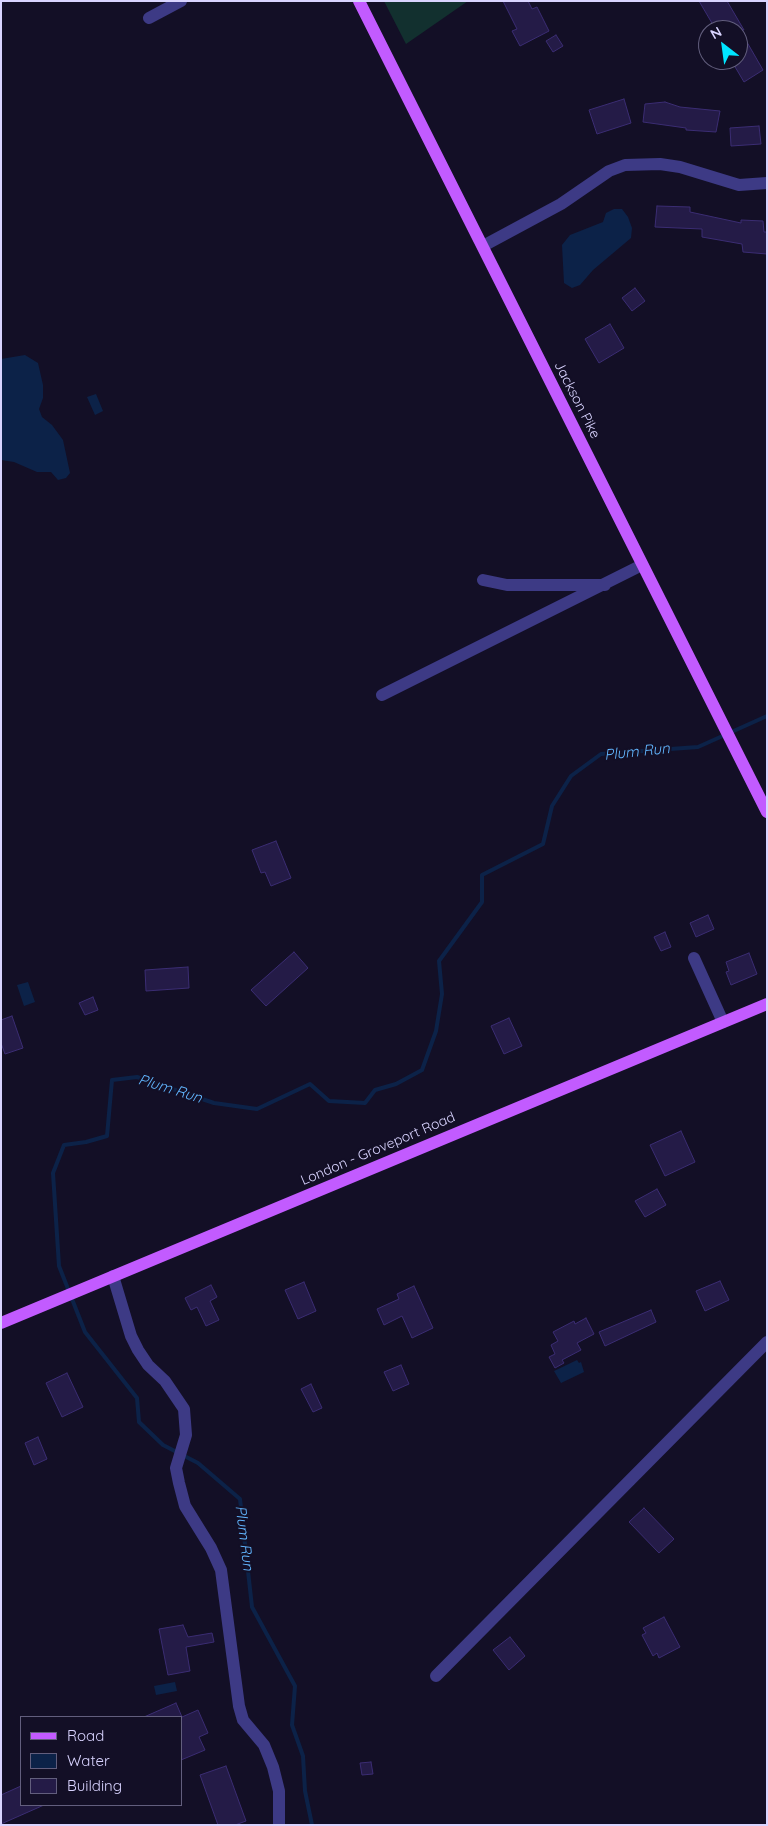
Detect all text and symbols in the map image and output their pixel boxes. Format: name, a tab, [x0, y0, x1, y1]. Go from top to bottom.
north arrow	[698, 20, 748, 70]
text: N	[707, 23, 725, 43]
street label: Jackson Pike	[550, 359, 604, 441]
water label: Plum Run	[603, 740, 671, 764]
water label: Plum Run	[136, 1071, 204, 1107]
street label: London - Groveport Road	[298, 1109, 458, 1189]
water label: Plum Run	[231, 1504, 257, 1572]
legend	[20, 1716, 182, 1806]
text: Road	[67, 1726, 104, 1745]
text: Water	[67, 1751, 110, 1770]
text: Building	[67, 1776, 122, 1795]

